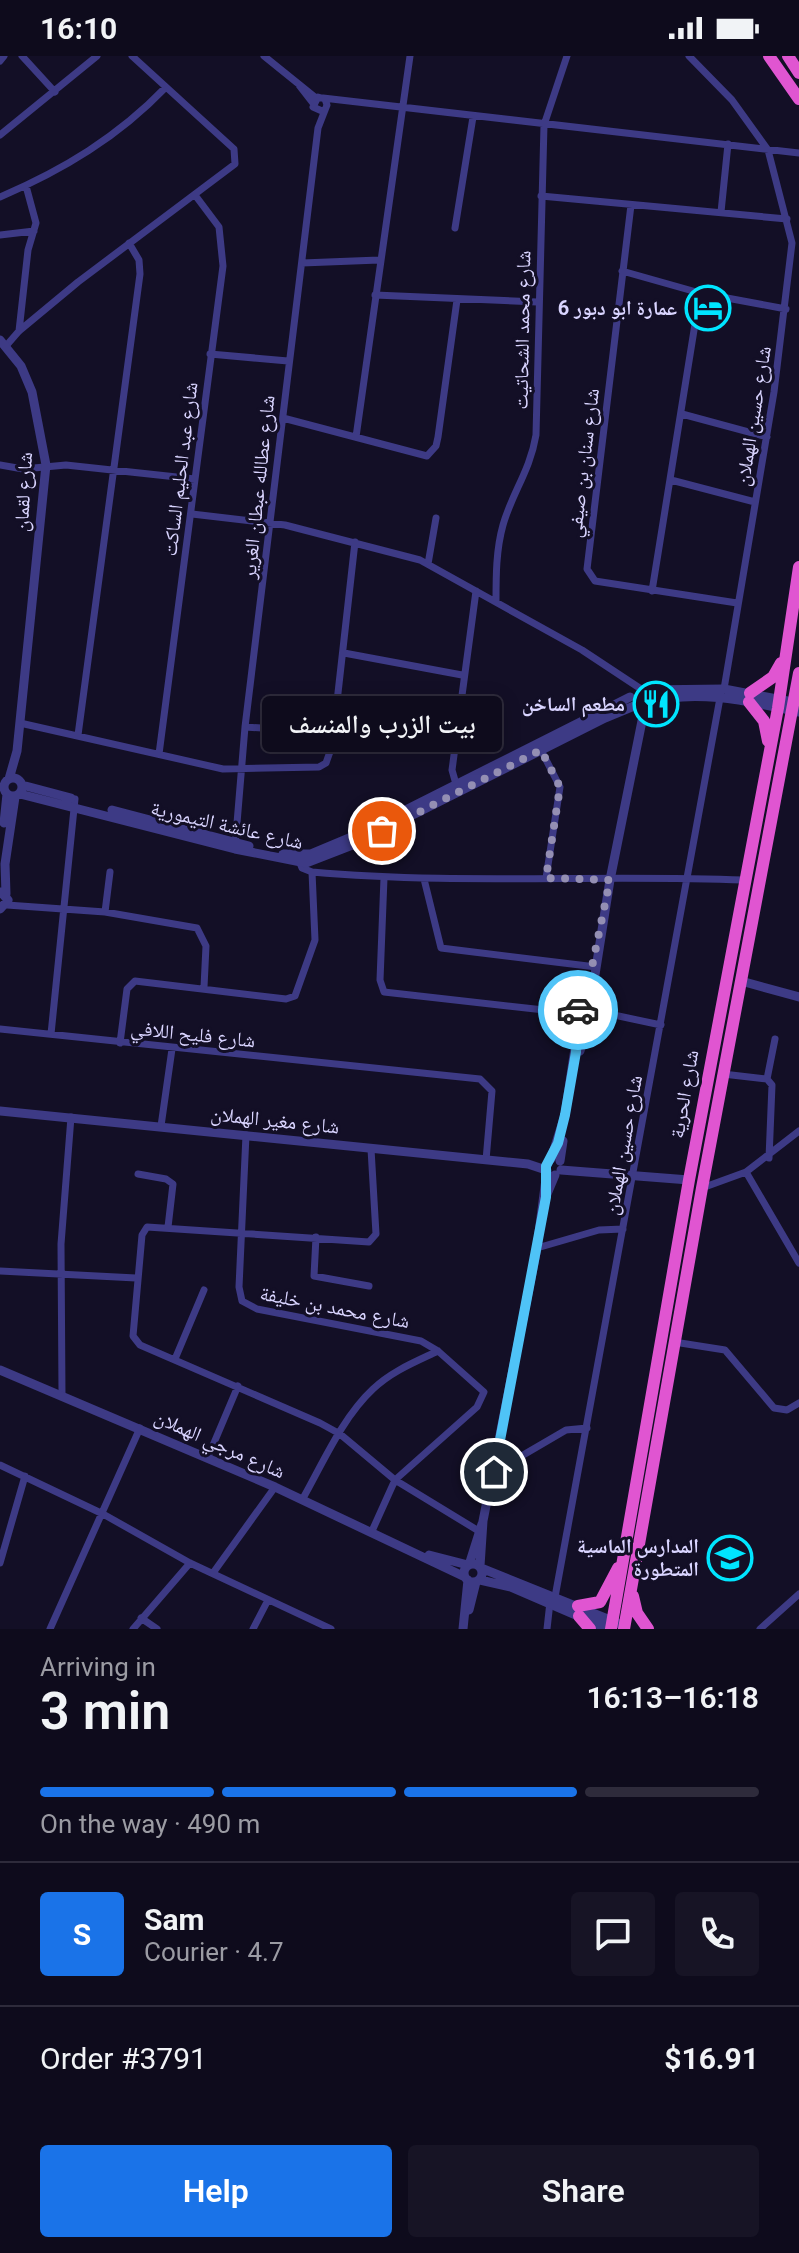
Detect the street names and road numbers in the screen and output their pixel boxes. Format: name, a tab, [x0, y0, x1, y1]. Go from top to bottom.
street label: شارع محمد الشحاتيت	[509, 250, 536, 410]
street label: شارع حسين الهملان	[730, 344, 777, 488]
street label: شارع عبد الحليم الساكت	[157, 381, 205, 558]
street label: شارع سنان بن صيفي	[562, 387, 608, 540]
street label: شارع عطالله عبطان الغرير	[236, 394, 281, 581]
street label: شارع لقمان	[9, 451, 38, 533]
street label: شارع عائشة التيمورية	[148, 796, 305, 855]
street label: شارع فليح اللافي	[129, 1016, 256, 1057]
street label: شارع الحرية	[664, 1048, 705, 1140]
street label: شارع حسين الهملان	[599, 1073, 648, 1217]
street label: شارع مغير الهملان	[209, 1101, 341, 1140]
street label: شارع محمد بن خليفة	[258, 1281, 412, 1334]
street label: شارع مرجي الهملان	[149, 1404, 289, 1487]

